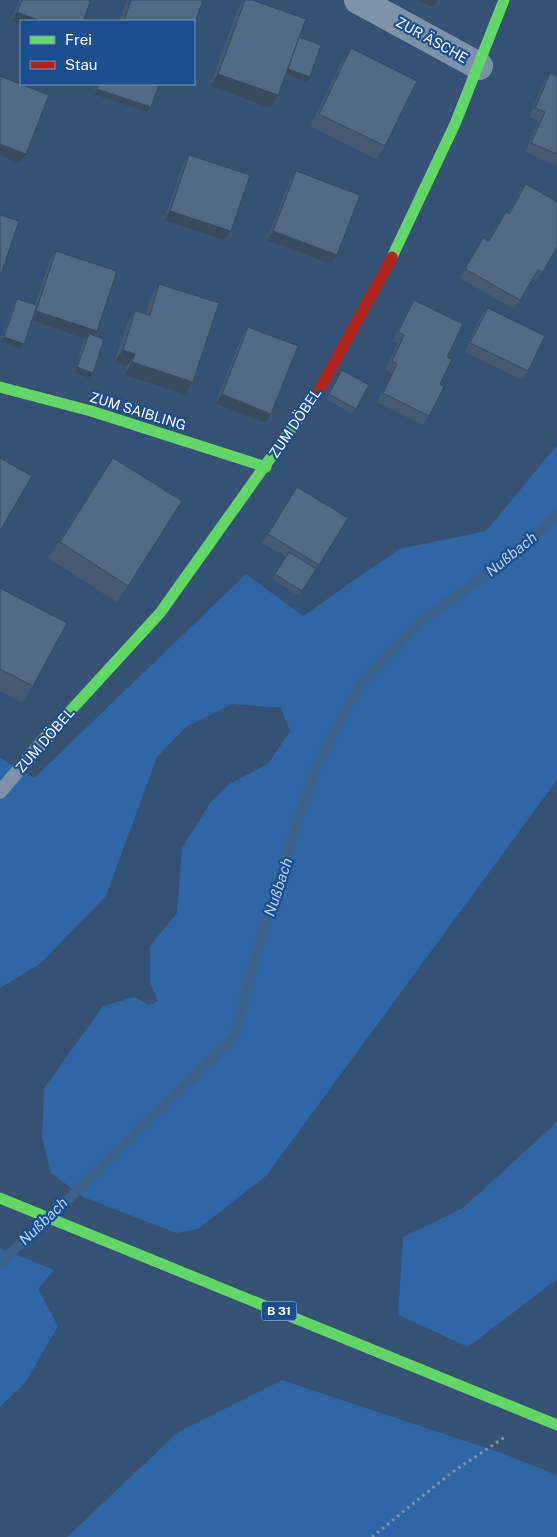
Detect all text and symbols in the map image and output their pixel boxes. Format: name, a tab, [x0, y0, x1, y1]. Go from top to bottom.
street label: ZUR ÄSCHE	[393, 12, 472, 66]
legend	[20, 20, 195, 85]
text: Frei	[65, 31, 92, 48]
text: Stau	[65, 56, 98, 73]
street label: ZUM DÖBEL	[264, 384, 324, 461]
street label: ZUM SAIBLING	[88, 389, 188, 433]
water label: Nußbach	[482, 528, 540, 580]
street label: ZUM DÖBEL	[11, 703, 78, 776]
water label: Nußbach	[261, 856, 295, 918]
water label: Nußbach	[15, 1194, 71, 1248]
road number: B 31	[262, 1302, 296, 1320]

